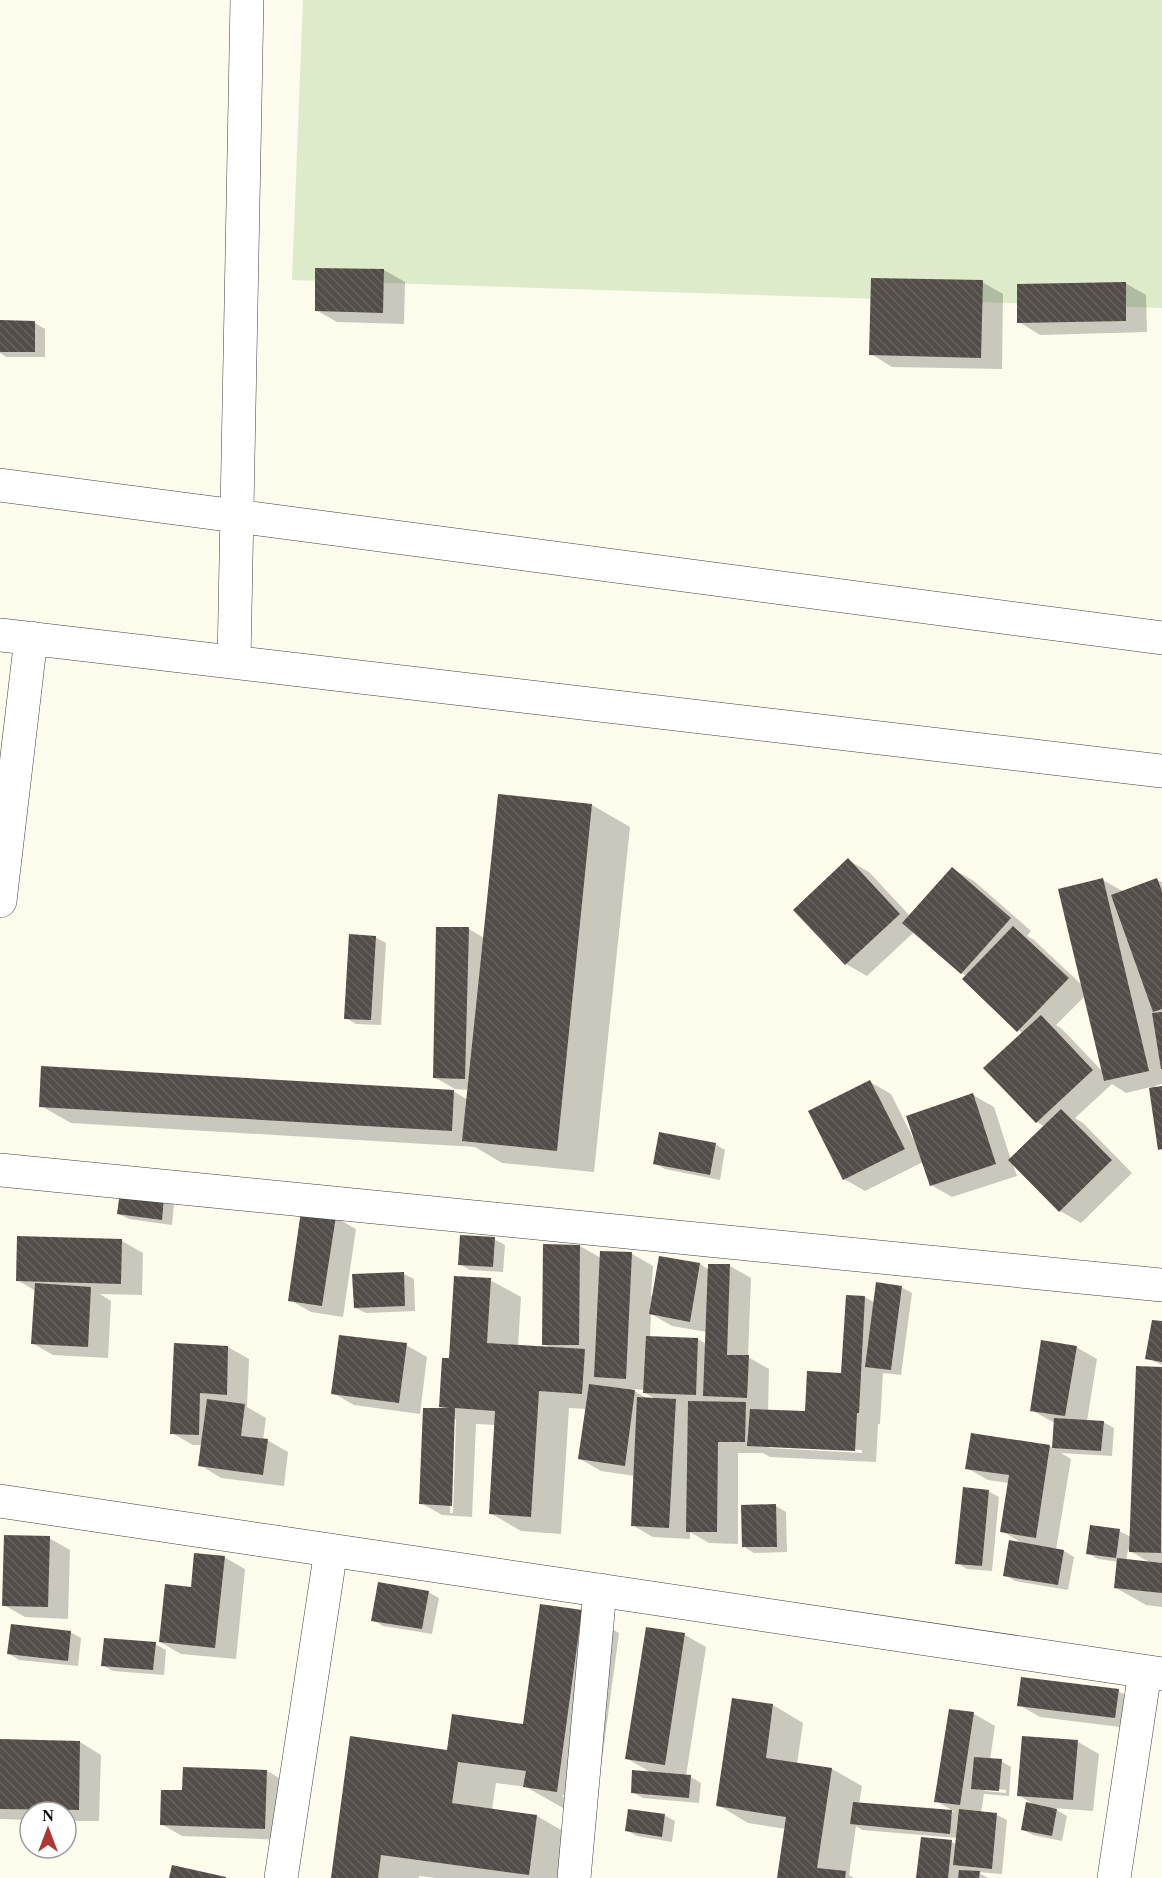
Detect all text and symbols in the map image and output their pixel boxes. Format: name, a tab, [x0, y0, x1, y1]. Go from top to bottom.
north arrow	[18, 1800, 78, 1860]
text: N	[42, 1807, 54, 1824]

